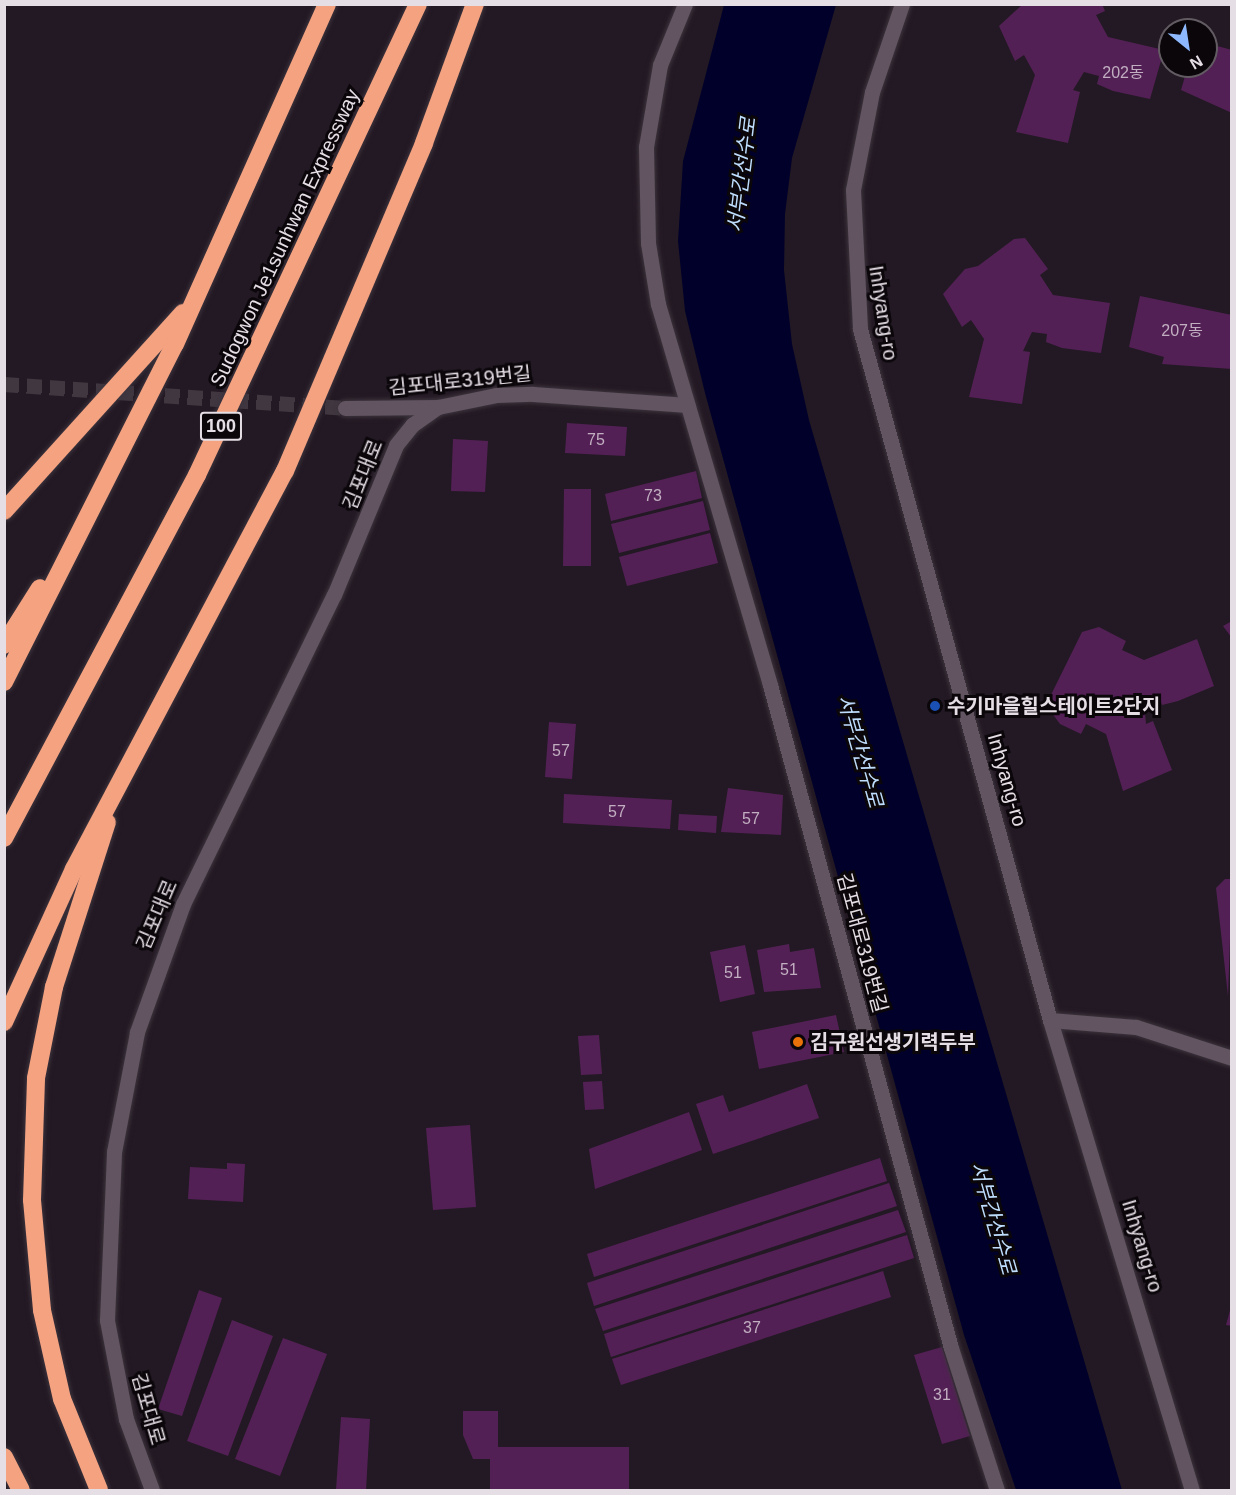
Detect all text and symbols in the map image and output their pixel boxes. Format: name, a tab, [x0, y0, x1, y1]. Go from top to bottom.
north arrow	[1158, 18, 1218, 78]
text: N	[1187, 52, 1206, 73]
house number: 202동	[1102, 63, 1144, 83]
street label: Sudogwon Je1sunhwan Expressway	[205, 85, 365, 391]
water label: 서부간선수로	[722, 116, 762, 234]
street label: Inhyang-ro	[864, 264, 902, 362]
house number: 207동	[1161, 321, 1203, 341]
street label: 김포대로319번길	[387, 362, 533, 400]
road number: 100	[198, 411, 244, 441]
house number: 75	[587, 430, 605, 450]
street label: 김포대로	[338, 436, 388, 514]
house number: 73	[644, 486, 662, 506]
water label: 서부간선수로	[832, 692, 888, 810]
place label: 수기마을힐스테이트2단지	[947, 694, 1161, 718]
marker: 수기마을힐스테이트2단지	[928, 699, 942, 713]
street label: Inhyang-ro	[982, 731, 1032, 829]
house number: 57	[552, 741, 570, 761]
house number: 57	[608, 802, 626, 822]
house number: 57	[742, 809, 760, 829]
street label: 김포대로319번길	[832, 870, 892, 1016]
street label: 김포대로	[132, 876, 182, 954]
house number: 51	[780, 960, 798, 980]
house number: 51	[724, 963, 742, 983]
place label: 김구원선생기력두부	[810, 1030, 976, 1054]
marker: 김구원선생기력두부	[791, 1035, 805, 1049]
water label: 서부간선수로	[965, 1159, 1021, 1277]
street label: Inhyang-ro	[1117, 1197, 1167, 1295]
house number: 37	[743, 1318, 761, 1338]
street label: 김포대로	[126, 1370, 170, 1448]
house number: 31	[933, 1385, 951, 1405]

